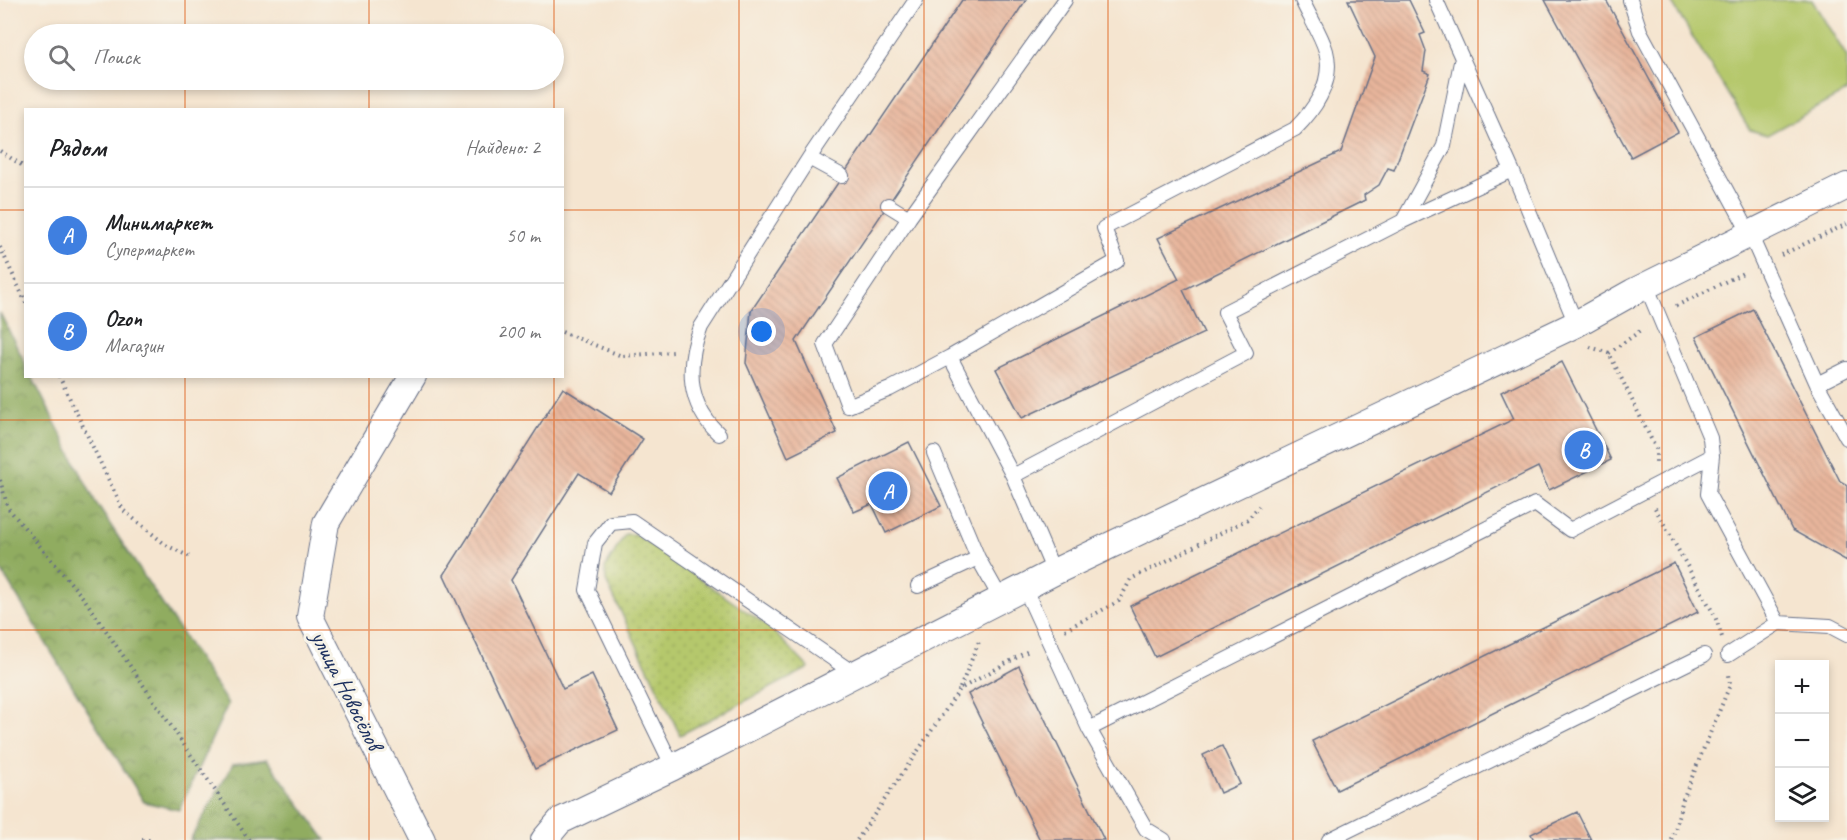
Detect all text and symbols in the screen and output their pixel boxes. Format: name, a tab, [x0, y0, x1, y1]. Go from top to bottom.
search box	[24, 24, 564, 90]
icon: search	[45, 41, 78, 74]
text: Поиск	[93, 43, 139, 71]
text: Рядом	[48, 131, 106, 164]
text: Найдено: 2	[465, 135, 540, 160]
text: Минимаркет	[105, 209, 212, 237]
text: A	[62, 223, 73, 248]
text: 50 m	[506, 223, 540, 248]
text: Супермаркет	[105, 237, 194, 262]
text: Ozon	[105, 305, 142, 333]
your location	[747, 317, 776, 346]
text: B	[62, 319, 73, 344]
text: 200 m	[497, 319, 540, 344]
text: Магазин	[105, 333, 163, 358]
pin: B	[1564, 428, 1604, 472]
pin: A	[868, 468, 908, 514]
street label: улица Новосёлов	[303, 624, 392, 758]
map controls	[1775, 660, 1829, 822]
button: +	[1775, 660, 1829, 714]
button: −	[1775, 714, 1829, 768]
button: layers	[1775, 768, 1829, 822]

